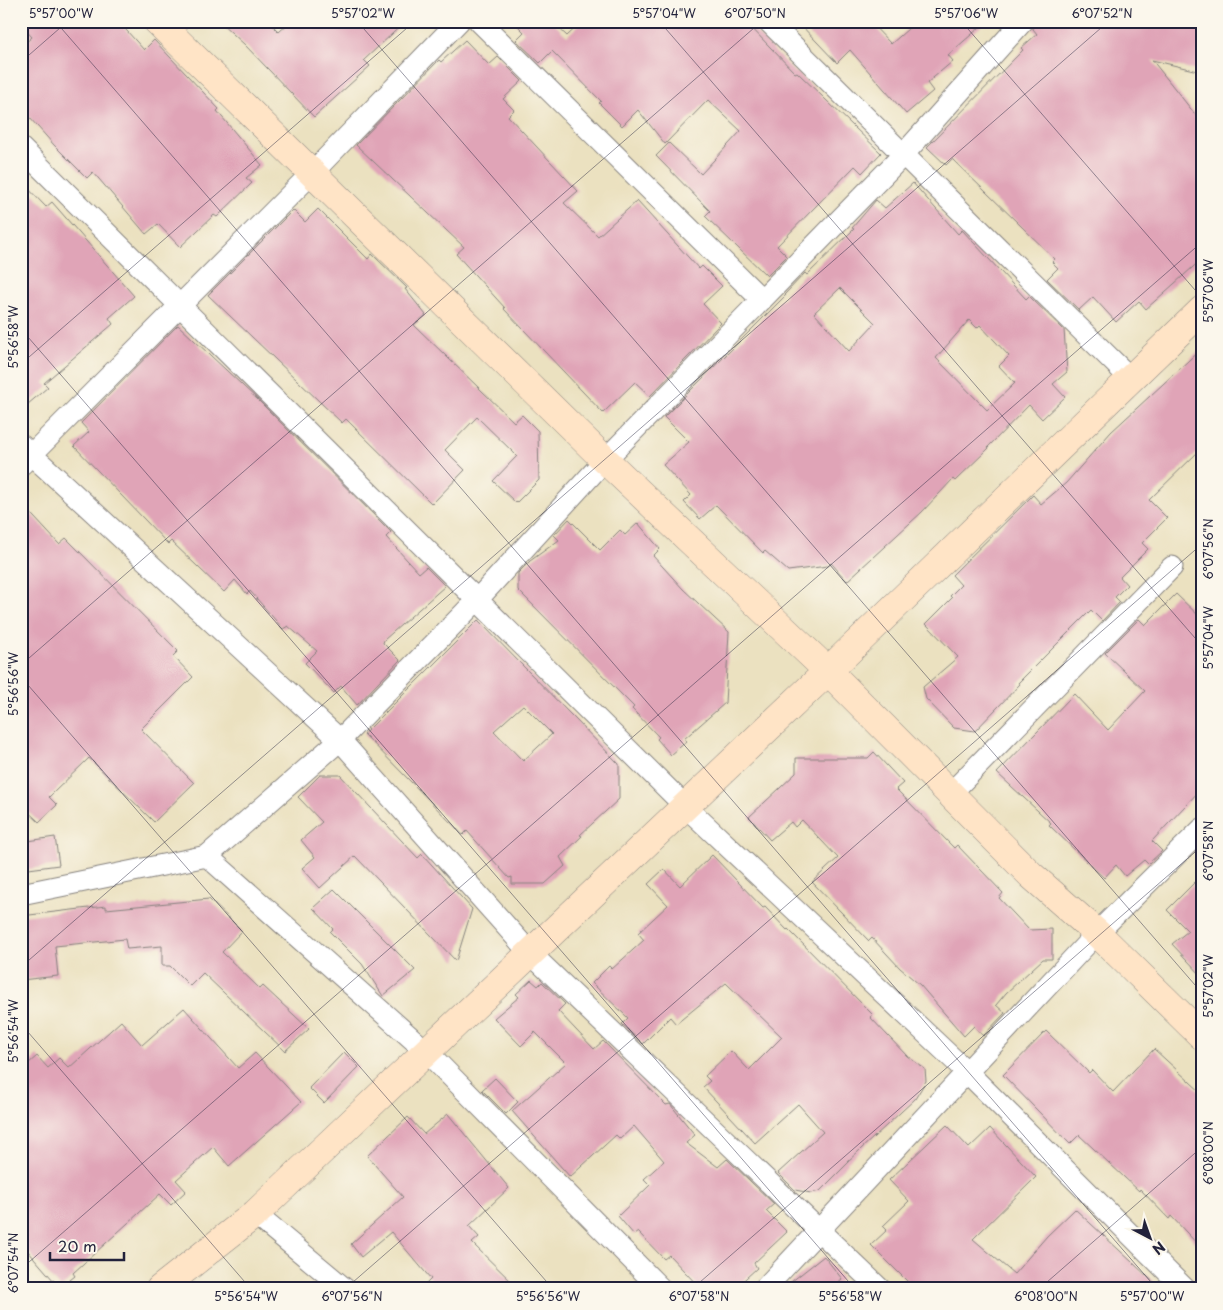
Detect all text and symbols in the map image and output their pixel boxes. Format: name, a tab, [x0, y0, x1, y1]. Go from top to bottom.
text: 5°57'00"W	[29, 4, 94, 22]
text: 5°57'02"W	[331, 4, 396, 22]
text: 5°57'04"W	[632, 4, 696, 22]
text: 6°07'50"N	[724, 4, 786, 22]
text: 5°57'06"W	[934, 4, 999, 22]
text: 6°07'52"N	[1071, 4, 1133, 22]
text: 5°57'06"W	[1199, 258, 1217, 323]
text: 5°56'58"W	[4, 304, 22, 369]
text: 6°07'56"N	[1199, 518, 1217, 580]
text: 5°57'04"W	[1199, 606, 1217, 670]
text: 5°56'56"W	[4, 651, 22, 716]
text: 6°07'58"N	[1199, 821, 1217, 881]
text: 5°57'02"W	[1199, 953, 1217, 1018]
text: 5°56'54"W	[4, 998, 22, 1063]
text: 6°08'00"N	[1199, 1121, 1217, 1185]
north arrow	[1126, 1212, 1176, 1262]
scale bar	[50, 1230, 124, 1262]
text: 6°07'54"N	[4, 1233, 22, 1294]
text: 20 m	[58, 1234, 97, 1257]
text: N	[1148, 1237, 1170, 1260]
text: 5°56'54"W	[214, 1287, 279, 1305]
text: 6°07'56"N	[321, 1287, 383, 1305]
text: 5°56'56"W	[516, 1287, 581, 1305]
text: 6°07'58"N	[669, 1287, 729, 1305]
text: 5°56'58"W	[818, 1287, 883, 1305]
text: 6°08'00"N	[1014, 1287, 1078, 1305]
text: 5°57'00"W	[1120, 1287, 1185, 1305]

